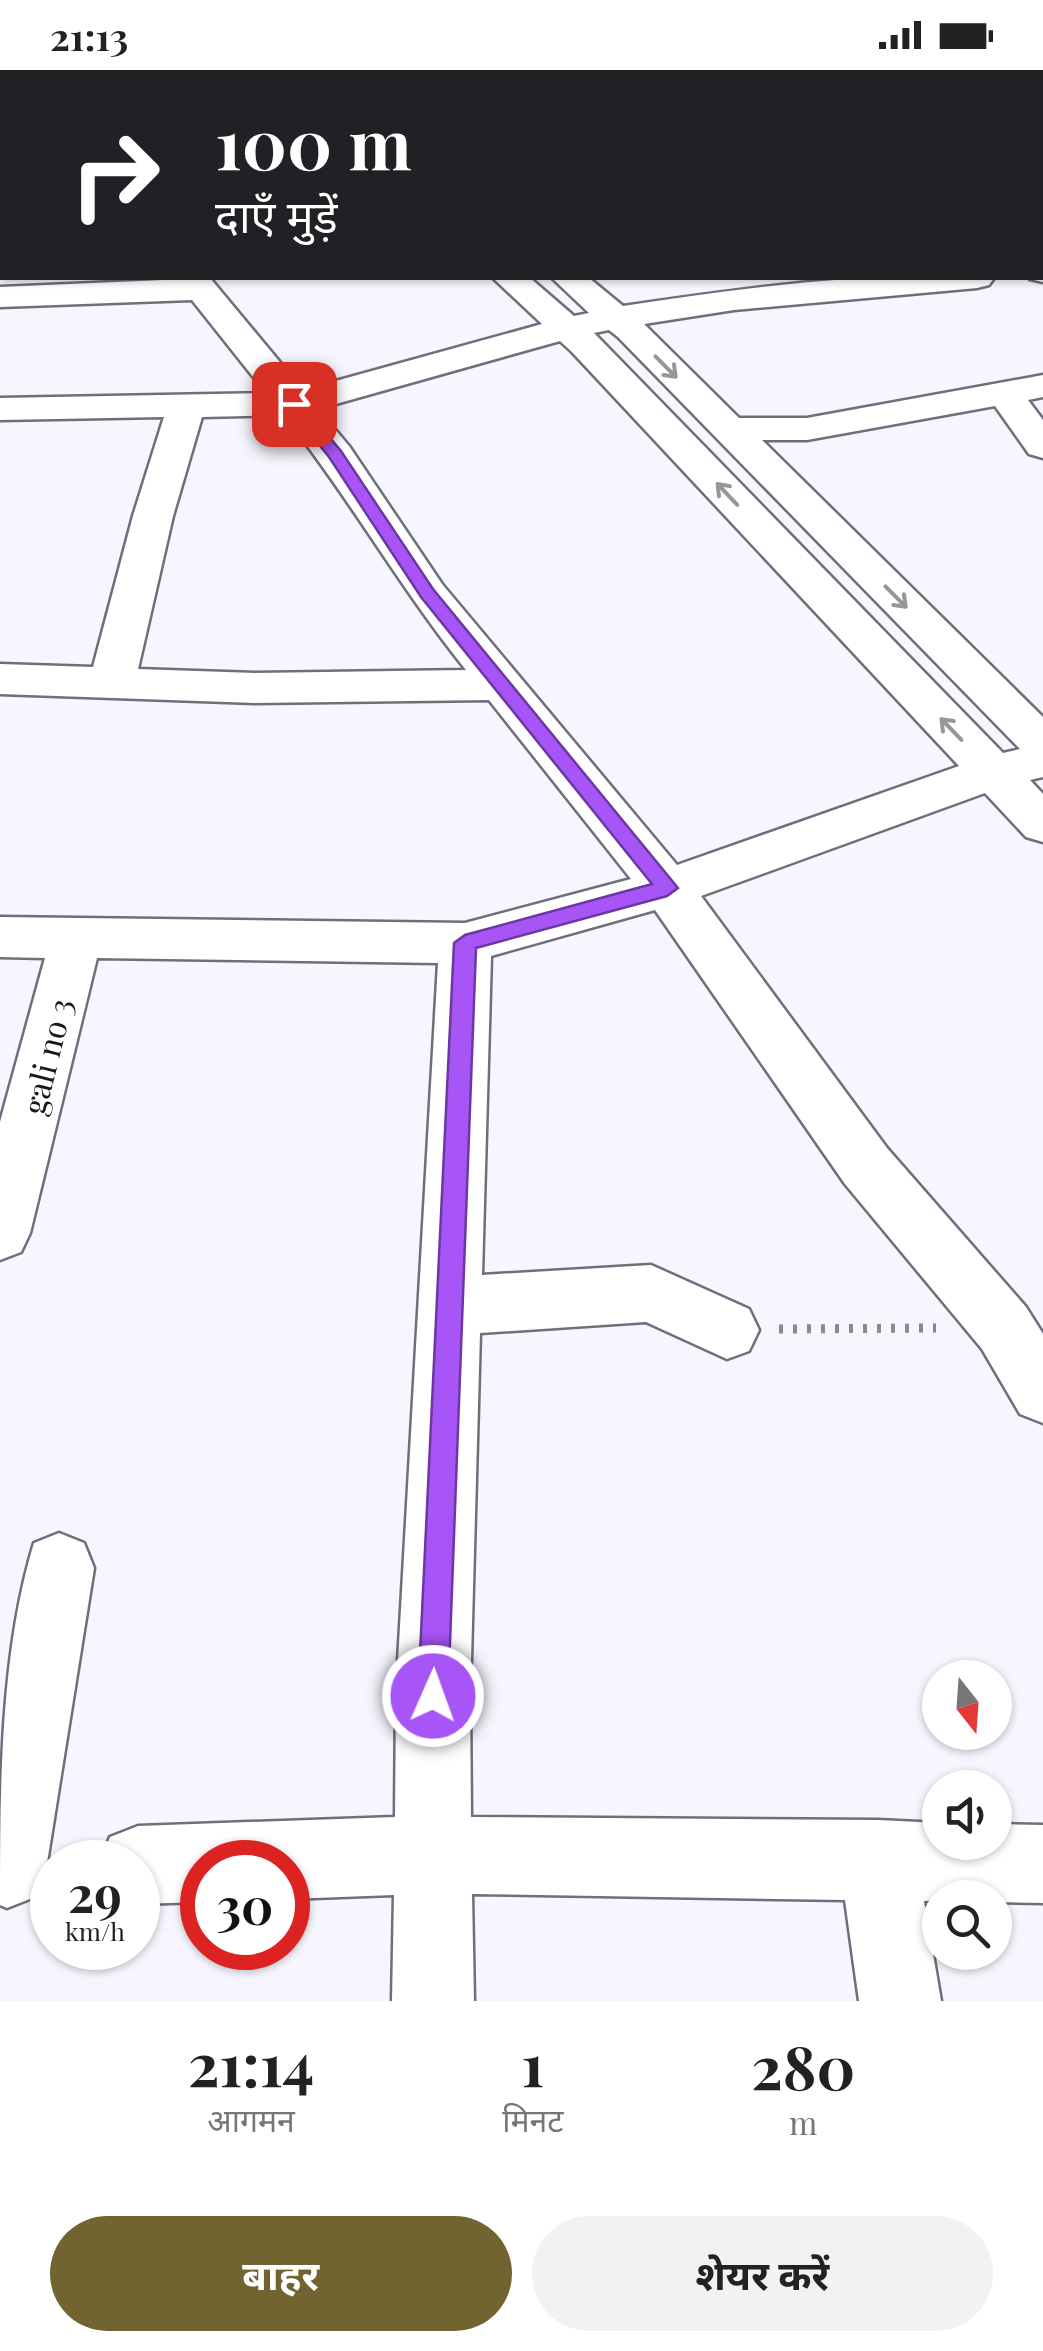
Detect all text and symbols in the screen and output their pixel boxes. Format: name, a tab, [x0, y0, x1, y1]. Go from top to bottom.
text: 21:13	[50, 10, 128, 61]
text: 100 m	[215, 94, 412, 188]
icon: right	[50, 110, 180, 240]
text: दाएँ मुड़ें	[215, 184, 338, 244]
one-way arrow	[654, 354, 678, 378]
pin	[252, 362, 337, 447]
icon: arrive	[267, 377, 322, 432]
one-way arrow	[715, 482, 739, 507]
one-way arrow	[883, 585, 907, 609]
one-way arrow	[939, 717, 963, 741]
street label: gali no 3	[11, 994, 81, 1118]
position arrow	[381, 1644, 485, 1748]
north arrow	[922, 1660, 1012, 1750]
map controls	[922, 1660, 1012, 1970]
button: sound	[922, 1770, 1012, 1860]
speed limit sign: 30	[180, 1840, 310, 1970]
text: 29	[68, 1859, 122, 1926]
button: search	[922, 1880, 1012, 1970]
text: km/h	[65, 1914, 125, 1947]
text: 21:14	[188, 2022, 314, 2102]
text: 1	[521, 2022, 544, 2102]
text: 280	[751, 2025, 855, 2105]
text: आगमन	[207, 2097, 295, 2140]
text: मिनट	[502, 2097, 563, 2140]
text: m	[789, 2100, 817, 2143]
button: बाहर	[50, 2216, 512, 2331]
button: शेयर करें	[532, 2216, 993, 2331]

